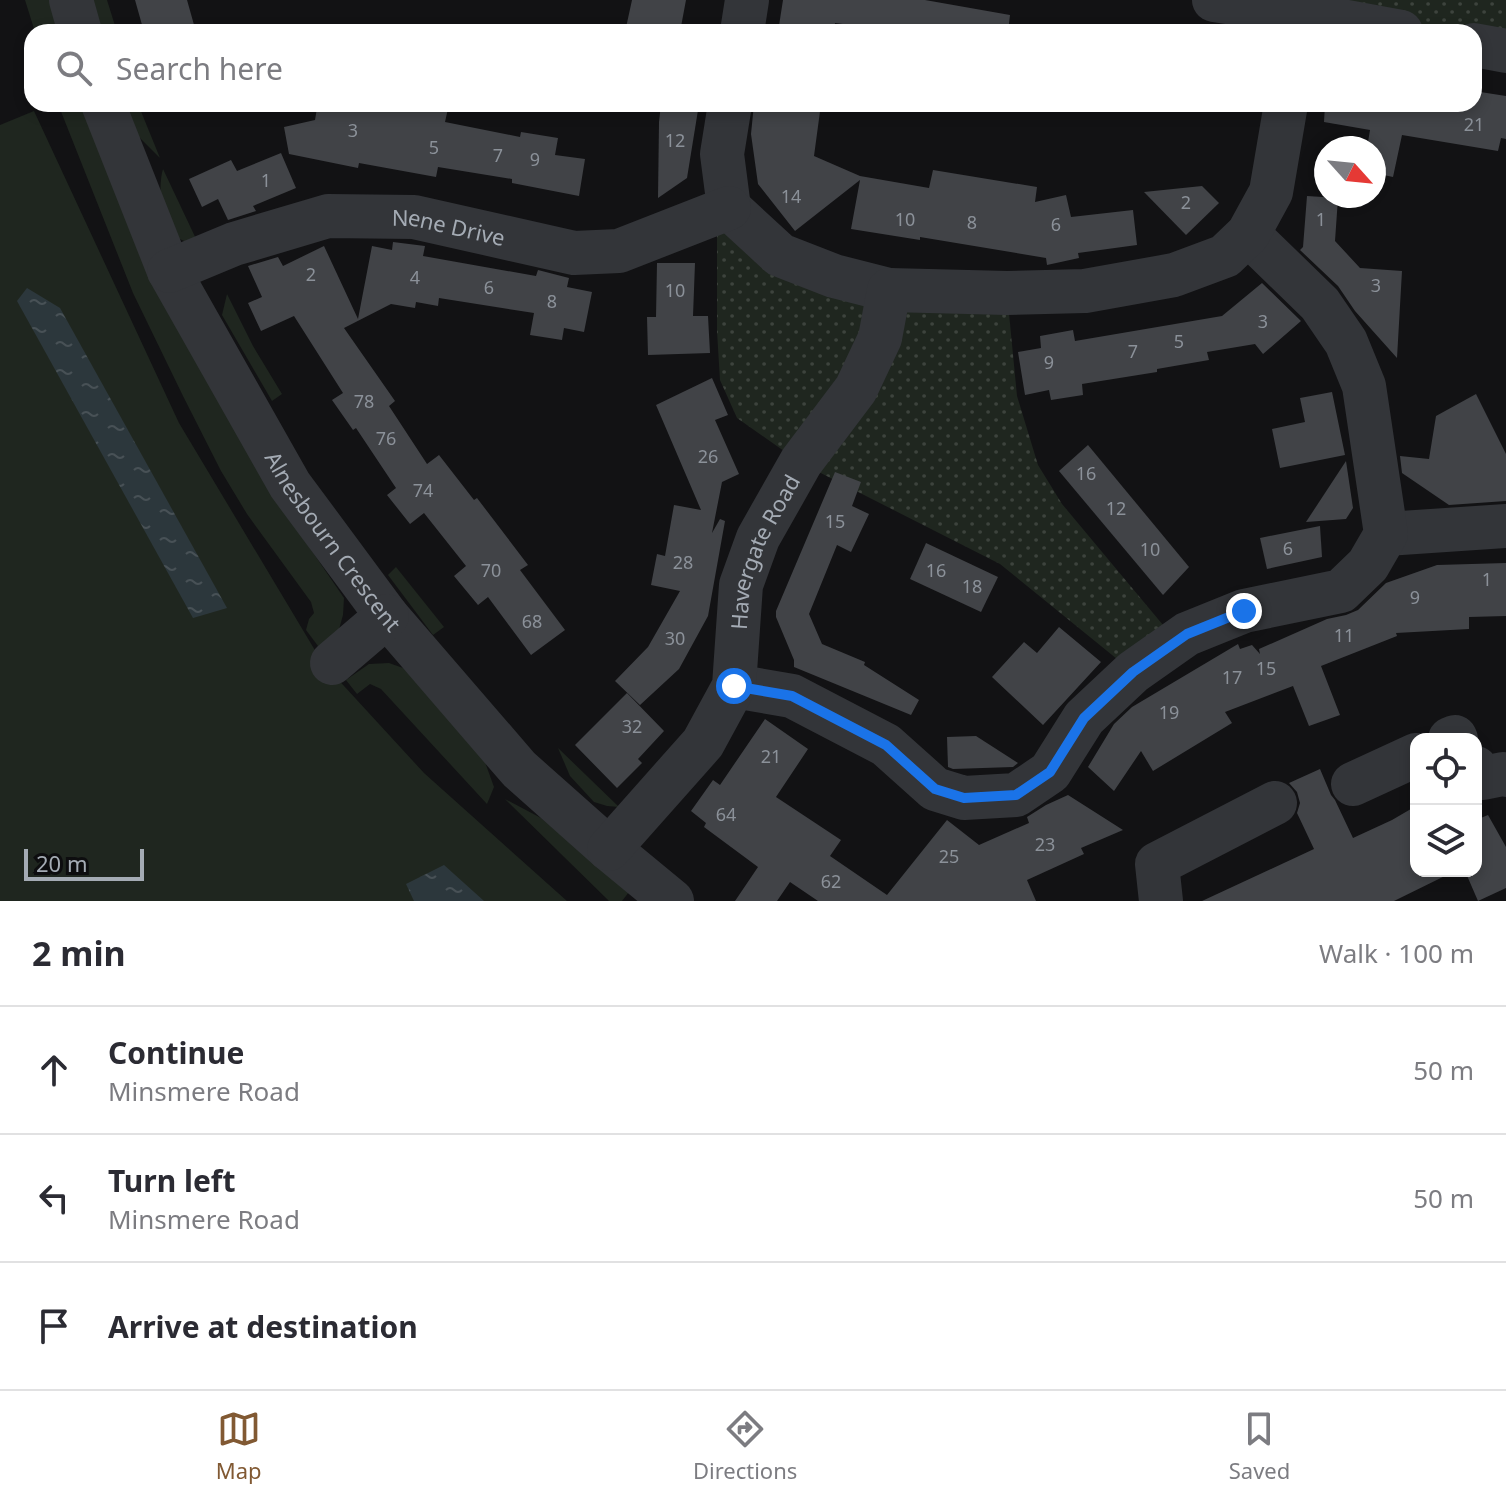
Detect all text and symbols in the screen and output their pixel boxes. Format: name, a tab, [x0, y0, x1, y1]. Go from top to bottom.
search box	[24, 24, 1482, 112]
icon: search	[52, 46, 96, 90]
text: Search here	[116, 48, 283, 89]
house number: 21	[1464, 112, 1484, 136]
house number: 3	[348, 118, 358, 142]
house number: 12	[665, 128, 685, 152]
house number: 5	[429, 135, 439, 159]
north arrow	[1314, 136, 1386, 208]
house number: 7	[493, 143, 503, 167]
house number: 9	[530, 147, 540, 171]
house number: 1	[261, 168, 271, 192]
house number: 14	[781, 184, 801, 208]
house number: 2	[1181, 190, 1191, 214]
street label: Nene Drive	[392, 201, 508, 252]
house number: 10	[895, 207, 915, 231]
house number: 1	[1316, 207, 1326, 231]
house number: 8	[967, 210, 977, 234]
house number: 6	[1051, 212, 1061, 236]
house number: 2	[306, 262, 316, 286]
house number: 4	[410, 265, 420, 289]
house number: 3	[1371, 273, 1381, 297]
house number: 6	[484, 275, 494, 299]
house number: 10	[665, 278, 685, 302]
house number: 8	[547, 289, 557, 313]
house number: 3	[1258, 309, 1268, 333]
house number: 5	[1174, 329, 1184, 353]
house number: 7	[1128, 339, 1138, 363]
house number: 9	[1044, 350, 1054, 374]
house number: 78	[354, 389, 374, 413]
house number: 76	[376, 426, 396, 450]
house number: 26	[698, 444, 718, 468]
street label: Alnesbourn Crescent	[259, 445, 408, 637]
house number: 16	[1076, 461, 1096, 485]
street label: Havergate Road	[723, 469, 806, 631]
house number: 74	[413, 478, 433, 502]
house number: 12	[1106, 496, 1126, 520]
house number: 15	[825, 509, 845, 533]
house number: 6	[1283, 536, 1293, 560]
house number: 10	[1140, 537, 1160, 561]
house number: 28	[673, 550, 693, 574]
house number: 70	[481, 558, 501, 582]
house number: 16	[926, 558, 946, 582]
house number: 1	[1482, 567, 1492, 591]
house number: 18	[962, 574, 982, 598]
house number: 9	[1410, 585, 1420, 609]
route end	[1226, 593, 1262, 629]
house number: 68	[522, 609, 542, 633]
house number: 11	[1334, 623, 1354, 647]
house number: 30	[665, 626, 685, 650]
house number: 15	[1256, 656, 1276, 680]
house number: 17	[1222, 665, 1242, 689]
route start	[716, 668, 752, 704]
house number: 19	[1159, 700, 1179, 724]
house number: 32	[622, 714, 642, 738]
map controls	[1410, 733, 1482, 877]
button: locate	[1410, 733, 1482, 805]
house number: 21	[761, 744, 781, 768]
house number: 64	[716, 802, 736, 826]
button: layers	[1410, 805, 1482, 877]
house number: 23	[1035, 832, 1055, 856]
house number: 25	[939, 844, 959, 868]
scale bar	[24, 845, 144, 881]
text: 20 m	[36, 848, 87, 878]
house number: 62	[821, 869, 841, 893]
text: 2 min	[32, 930, 126, 976]
text: Walk · 100 m	[1319, 935, 1474, 971]
text: Continue	[108, 1032, 244, 1073]
icon: ahead	[32, 1048, 76, 1092]
text: 50 m	[1413, 1052, 1474, 1088]
text: Minsmere Road	[108, 1073, 300, 1109]
text: Turn left	[108, 1160, 236, 1201]
icon: left	[32, 1176, 76, 1220]
text: 50 m	[1413, 1180, 1474, 1216]
text: Minsmere Road	[108, 1201, 300, 1237]
icon: arrive	[32, 1304, 76, 1348]
text: Arrive at destination	[108, 1306, 418, 1347]
tab: Map	[216, 1407, 262, 1485]
tab: Directions	[693, 1407, 797, 1485]
tab: Saved	[1229, 1407, 1290, 1485]

